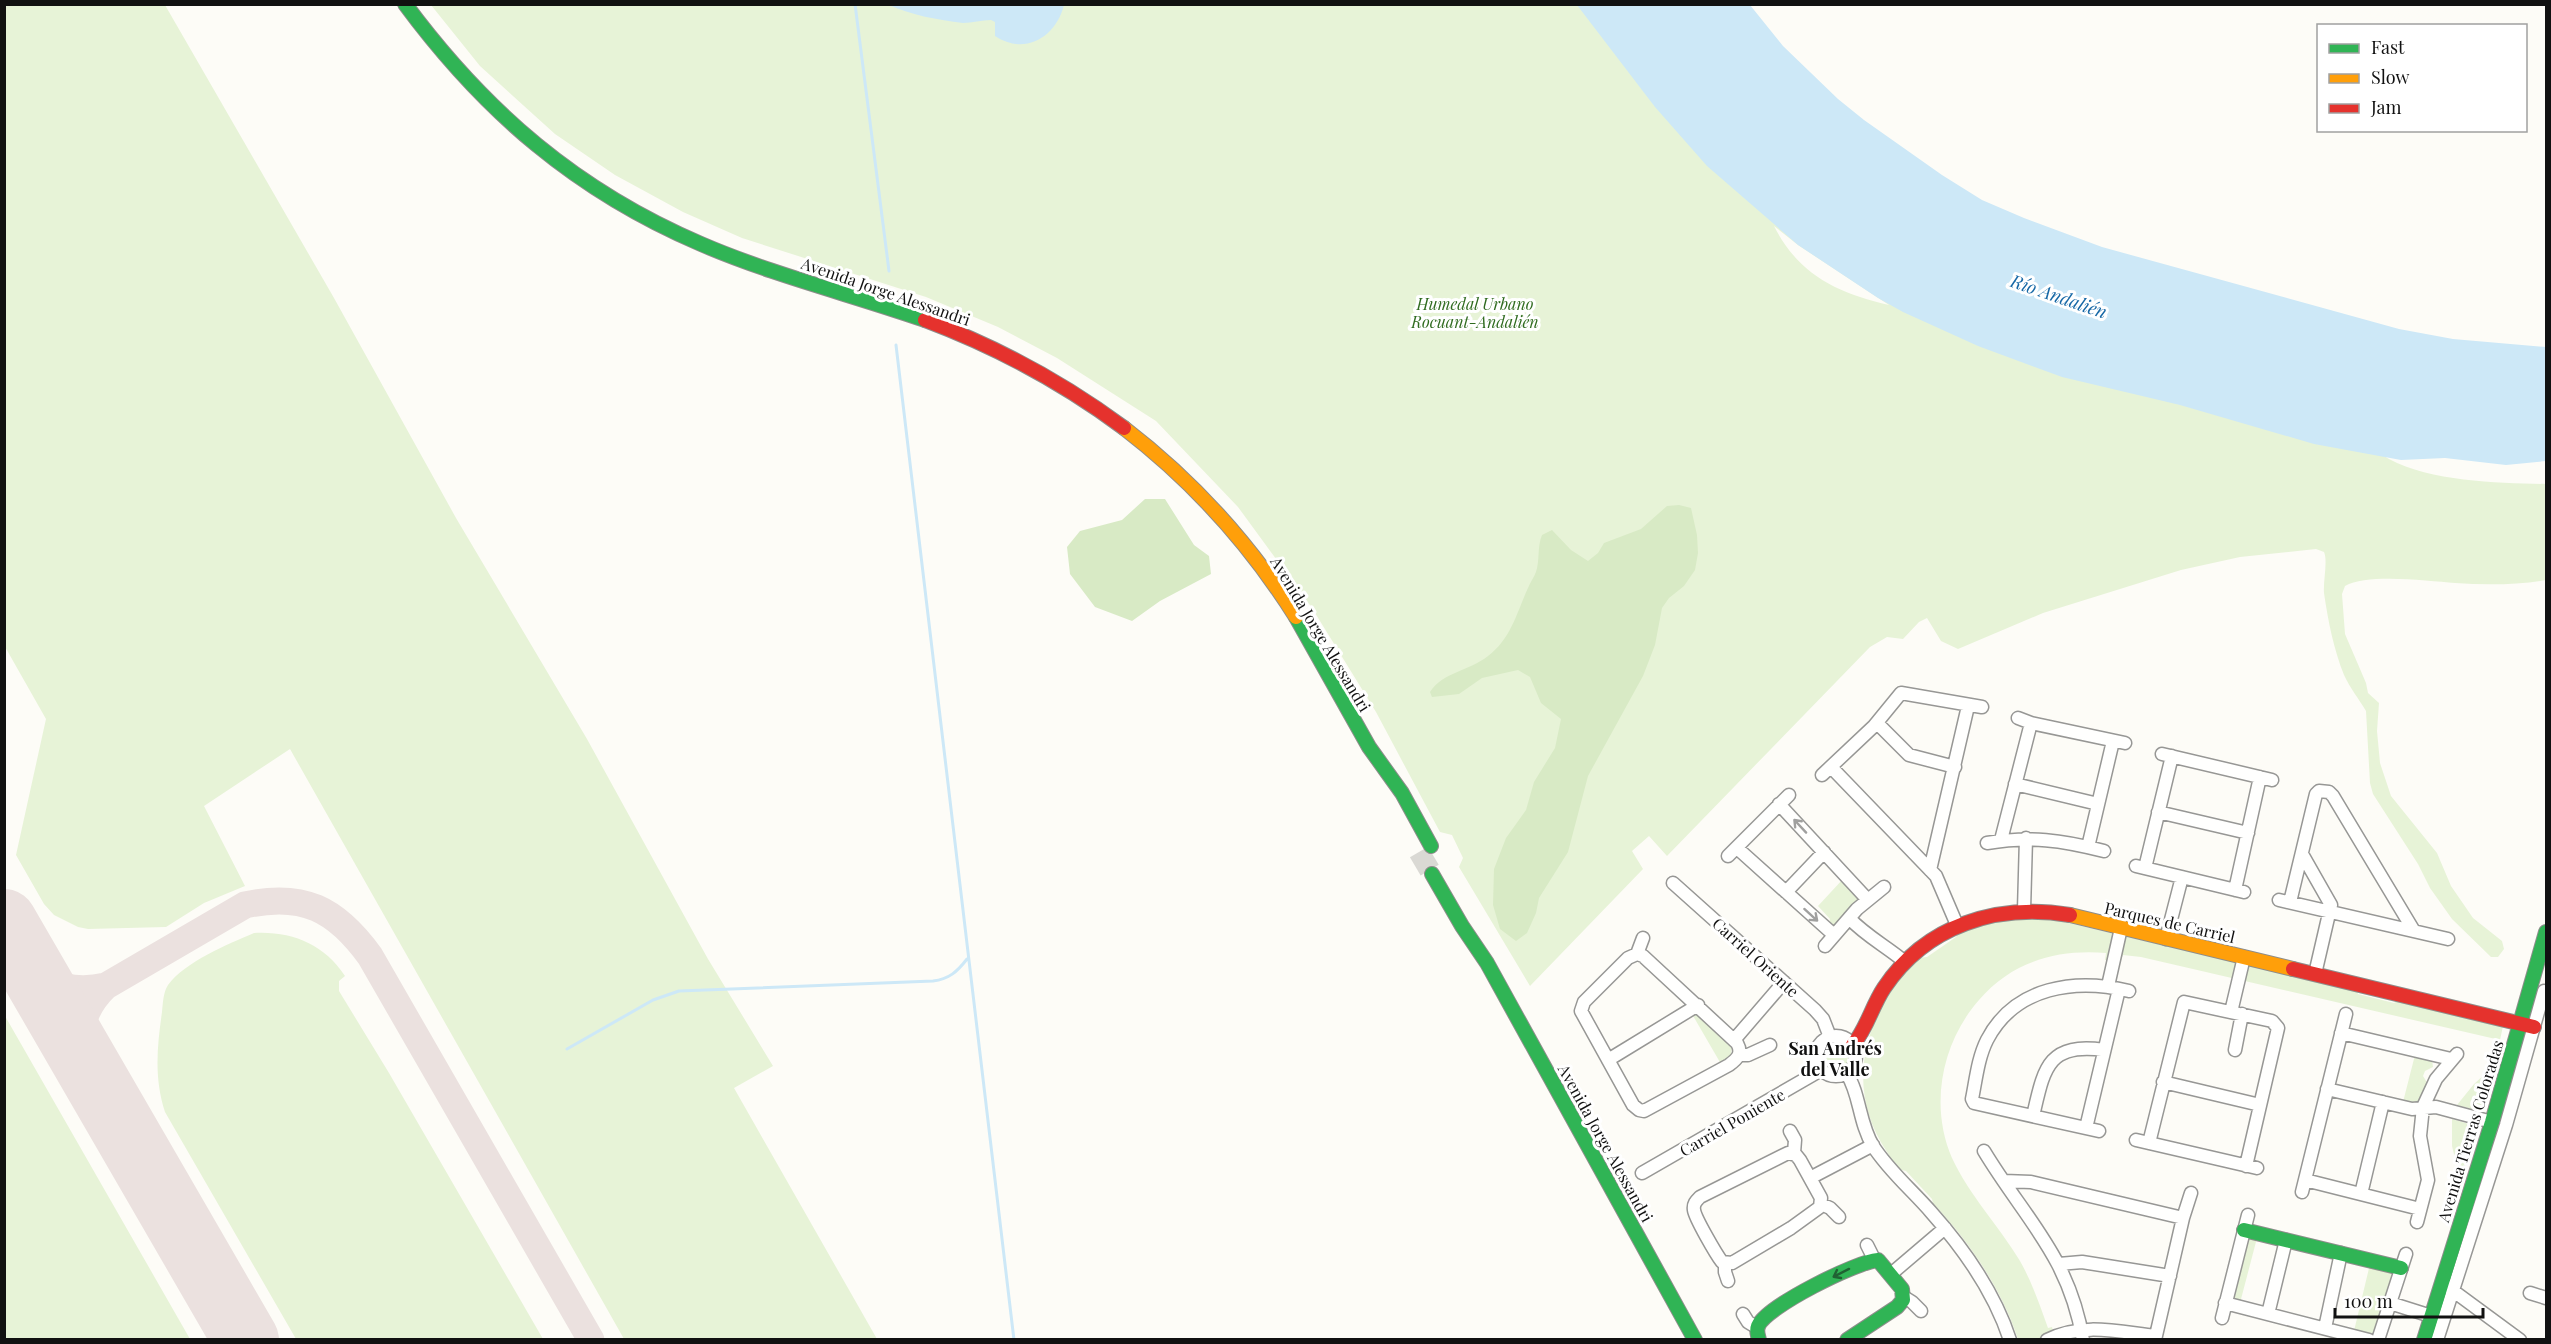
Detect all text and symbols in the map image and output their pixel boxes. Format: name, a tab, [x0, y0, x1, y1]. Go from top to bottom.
legend	[2317, 24, 2527, 132]
text: Fast	[2371, 35, 2405, 59]
text: Slow	[2371, 65, 2409, 89]
text: Jam	[2370, 95, 2401, 119]
street label: Avenida Jorge Alessandri	[798, 252, 974, 330]
water label: Río Andalién	[2007, 268, 2110, 324]
park label: Humedal Urbano Rocuant-Andalién	[1410, 293, 1539, 332]
street label: Avenida Jorge Alessandri	[1266, 552, 1376, 716]
one-way arrow	[1792, 819, 1807, 834]
street label: Parques de Carriel	[2103, 897, 2238, 947]
one-way arrow	[1804, 908, 1819, 922]
street label: Carriel Oriente	[1708, 913, 1804, 1001]
district label: San Andrés del Valle	[1788, 1036, 1882, 1081]
street label: Avenida Tierras Coloradas	[2432, 1037, 2508, 1225]
street label: Avenida Jorge Alessandri	[1553, 1059, 1658, 1226]
street label: Carriel Poniente	[1676, 1083, 1788, 1161]
one-way arrow	[1833, 1268, 1851, 1279]
scale bar	[2335, 1281, 2484, 1319]
text: 100 m	[2344, 1289, 2393, 1313]

